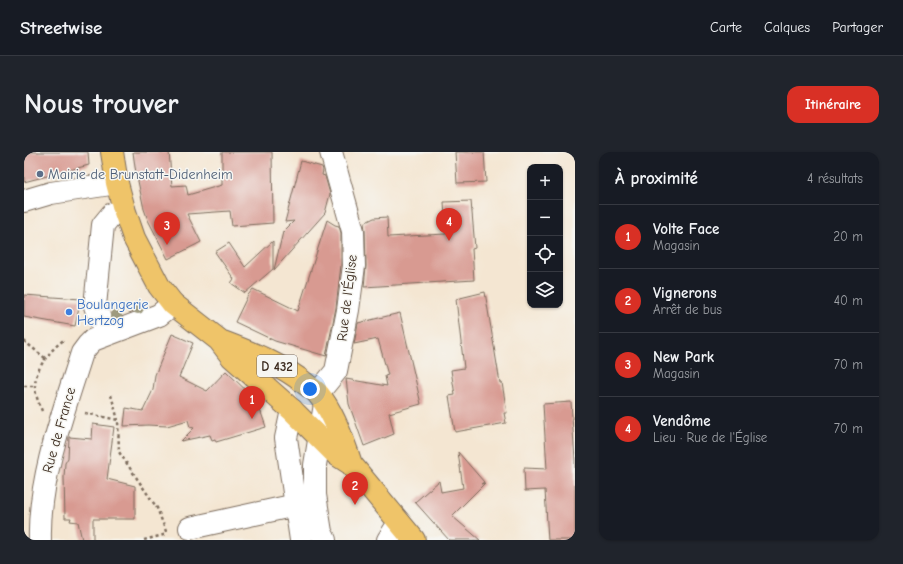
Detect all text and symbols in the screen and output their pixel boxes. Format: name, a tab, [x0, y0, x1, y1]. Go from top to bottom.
text: Streetwise	[20, 17, 102, 39]
text: Carte	[710, 19, 742, 36]
text: Calques	[764, 19, 810, 36]
text: Partager	[832, 19, 883, 36]
button: Itinéraire	[787, 86, 879, 123]
text: Nous trouver	[24, 88, 179, 120]
map controls	[527, 164, 563, 308]
button: +	[527, 164, 563, 200]
place label: Mairie de Brunstatt-Didenheim	[48, 166, 233, 183]
marker: Mairie de Brunstatt-Didenheim	[35, 169, 45, 179]
text: À proximité	[615, 169, 698, 188]
text: 4 résultats	[807, 171, 863, 186]
button: −	[527, 200, 563, 236]
pin: 4	[436, 208, 462, 241]
pin: 3	[154, 212, 180, 245]
text: Volte Face	[653, 220, 719, 238]
text: 1	[625, 229, 631, 244]
text: 20 m	[833, 229, 863, 244]
button: locate	[527, 236, 563, 272]
text: Magasin	[653, 238, 700, 253]
street label: Rue de l'Église	[333, 254, 361, 342]
button: layers	[527, 272, 563, 308]
text: Vignerons	[653, 284, 717, 302]
text: 2	[625, 293, 631, 308]
text: 40 m	[834, 293, 863, 308]
place label: Boulangerie Hertzog	[77, 296, 148, 329]
text: Arrêt de bus	[653, 302, 722, 317]
marker: Boulangerie Hertzog	[64, 307, 74, 317]
text: New Park	[653, 348, 714, 366]
road number: D 432	[257, 355, 297, 377]
text: 3	[625, 357, 631, 372]
text: 70 m	[834, 357, 863, 372]
text: Magasin	[653, 366, 700, 381]
your location	[300, 379, 320, 399]
street label: Rue de France	[39, 385, 79, 475]
pin: 1	[239, 386, 265, 419]
text: Vendôme	[653, 412, 711, 430]
text: 4	[625, 421, 631, 436]
text: 70 m	[834, 421, 863, 436]
text: Lieu · Rue de l'Église	[653, 430, 767, 445]
pin: 2	[342, 472, 368, 505]

